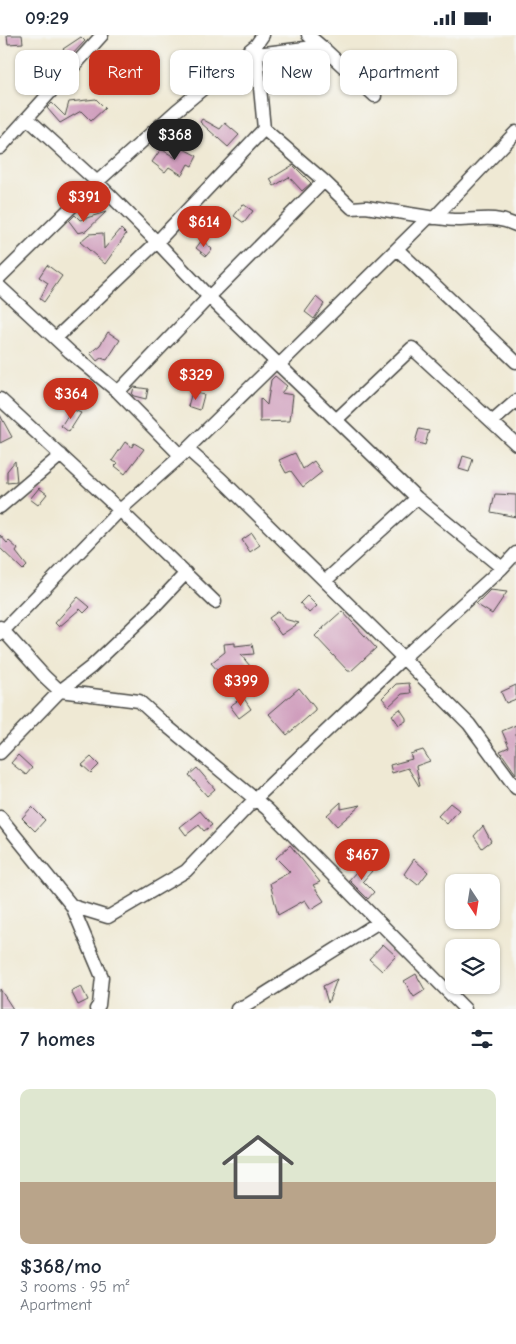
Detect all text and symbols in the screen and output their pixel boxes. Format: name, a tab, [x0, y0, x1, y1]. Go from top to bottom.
text: 09:29	[25, 7, 69, 29]
chip: Buy	[15, 50, 79, 95]
chip: Rent	[89, 50, 160, 95]
chip: Filters	[170, 50, 253, 95]
chip: New	[263, 50, 330, 95]
chip: Apartment	[340, 50, 457, 95]
pin: $368	[145, 119, 205, 161]
text: $368	[158, 126, 192, 144]
pin: $391	[54, 181, 114, 223]
text: $391	[68, 188, 100, 206]
pin: $614	[174, 205, 234, 248]
text: $614	[188, 213, 220, 231]
pin: $329	[166, 359, 226, 401]
text: $329	[179, 366, 213, 384]
pin: $364	[41, 377, 101, 420]
text: $364	[54, 385, 88, 403]
pin: $399	[211, 665, 271, 707]
text: $399	[224, 672, 258, 690]
pin: $467	[332, 839, 392, 881]
text: $467	[346, 846, 378, 864]
north arrow	[445, 874, 500, 929]
map controls	[445, 874, 500, 994]
button: layers	[445, 939, 500, 994]
icon: filters	[468, 1025, 496, 1053]
text: 7 homes	[20, 1027, 95, 1051]
icon: home	[213, 1122, 303, 1212]
text: $368/mo	[20, 1254, 102, 1278]
text: 3 rooms · 95 m²	[20, 1278, 130, 1296]
text: Apartment	[20, 1296, 92, 1314]

